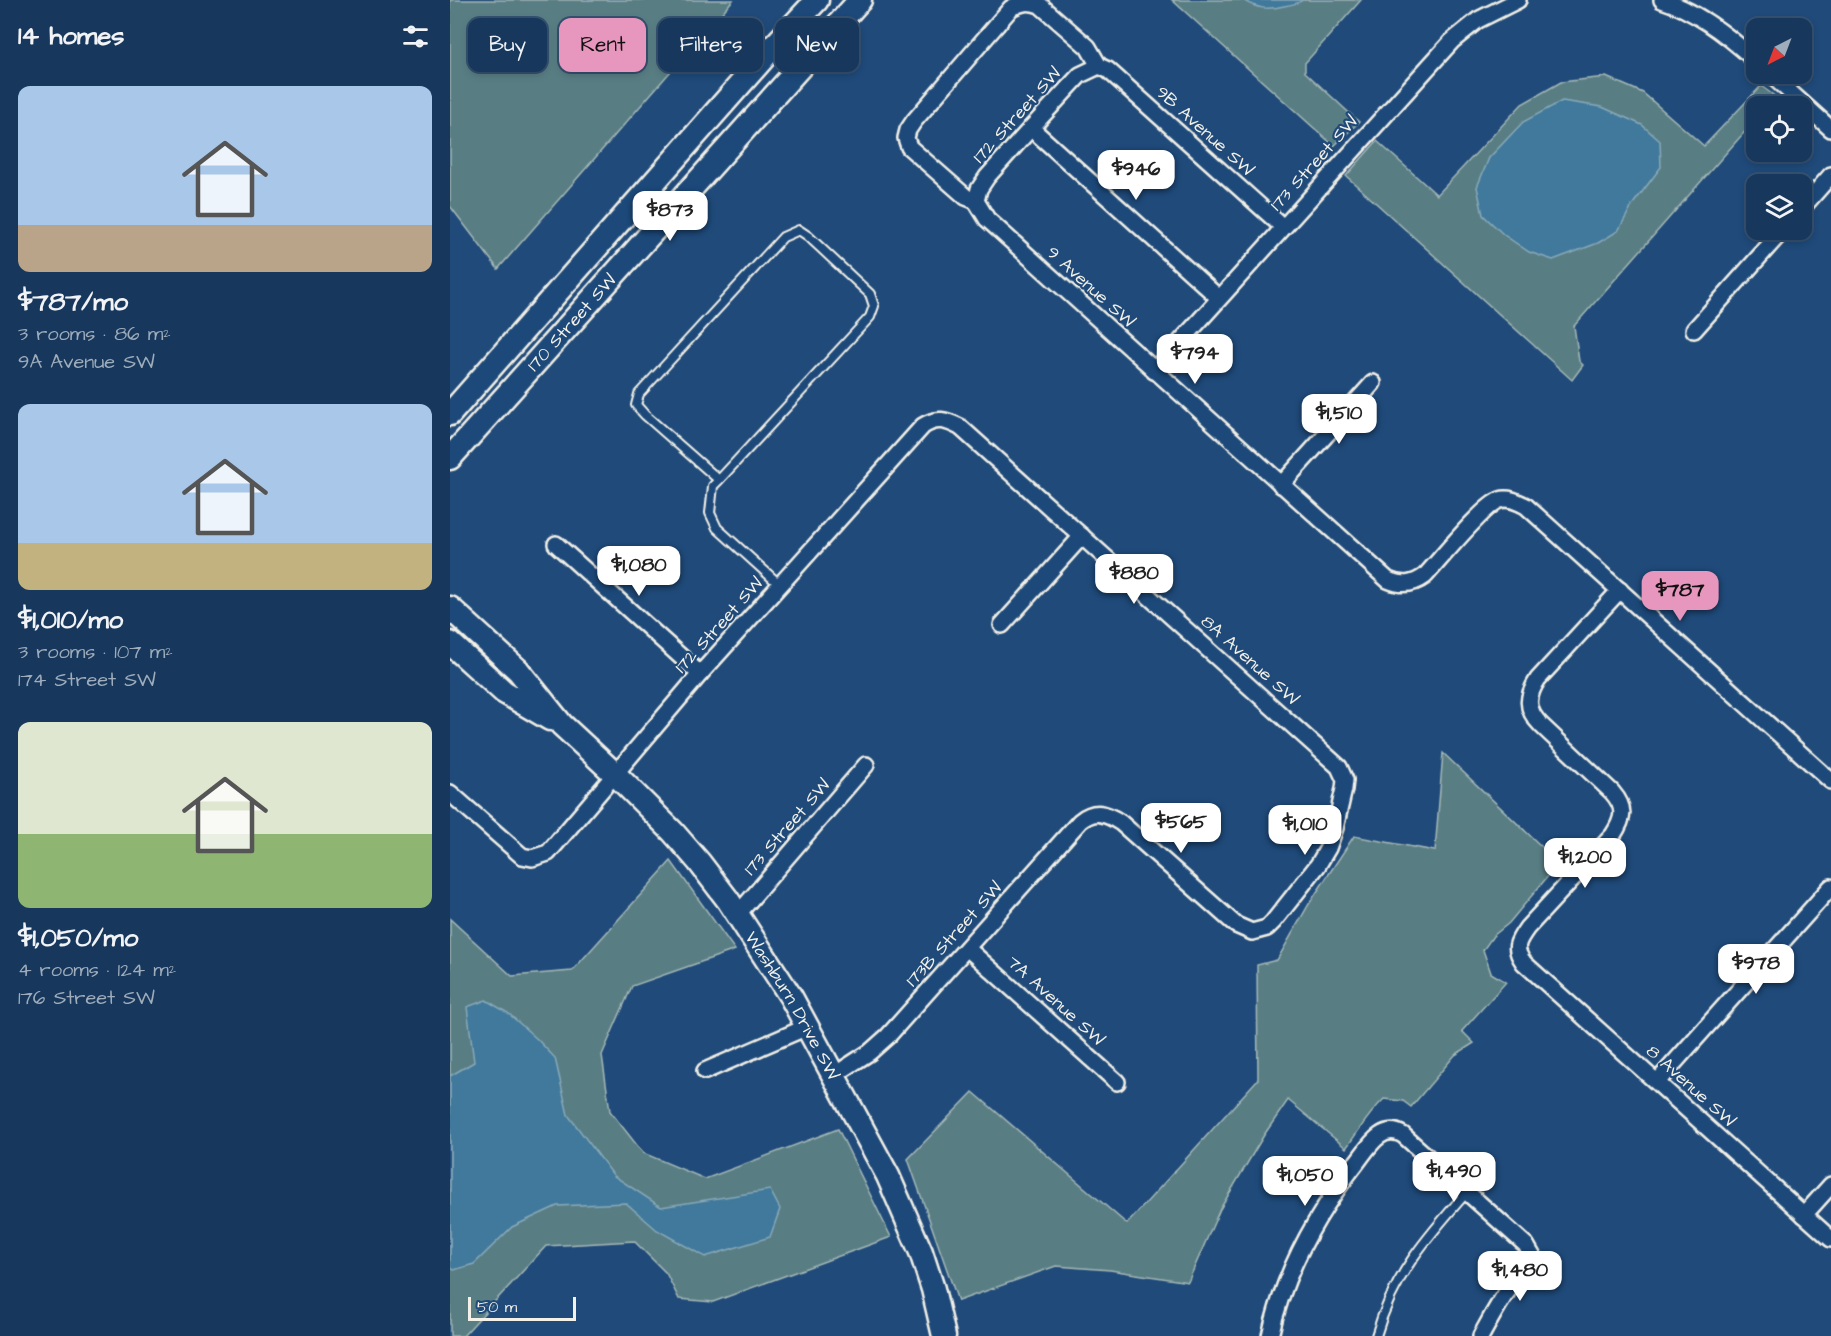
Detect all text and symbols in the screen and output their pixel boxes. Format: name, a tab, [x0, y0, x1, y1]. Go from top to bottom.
text: 14 homes	[18, 18, 124, 54]
chip: Buy	[468, 18, 547, 72]
chip: Rent	[559, 18, 646, 72]
chip: Filters	[658, 18, 763, 72]
chip: New	[775, 18, 859, 72]
north arrow	[1746, 18, 1812, 84]
map controls	[1746, 18, 1812, 240]
icon: filters	[399, 20, 432, 53]
street label: 172 Street SW	[967, 61, 1067, 169]
street label: 9B Avenue SW	[1150, 80, 1260, 182]
button: locate	[1746, 96, 1812, 162]
street label: 173 Street SW	[1264, 110, 1364, 216]
icon: home	[171, 125, 279, 233]
pin: $946	[1100, 150, 1172, 201]
text: $946	[1112, 155, 1160, 183]
button: layers	[1746, 174, 1812, 240]
pin: $873	[634, 191, 706, 242]
text: $873	[647, 196, 693, 224]
street label: 9 Avenue SW	[1041, 240, 1141, 334]
street label: 170 Street SW	[521, 268, 622, 377]
text: $787/mo	[18, 284, 128, 320]
text: 3 rooms · 86 m²	[18, 320, 171, 348]
pin: $794	[1159, 334, 1231, 385]
text: $794	[1171, 339, 1219, 367]
text: 9A Avenue SW	[18, 348, 155, 376]
pin: $1,510	[1290, 394, 1388, 445]
text: $1,510	[1316, 399, 1362, 427]
icon: home	[171, 443, 279, 551]
pin: $1,080	[590, 546, 688, 597]
text: $1,080	[611, 551, 667, 579]
pin: $880	[1098, 554, 1170, 605]
text: $880	[1109, 559, 1159, 587]
street label: 172 Street SW	[669, 571, 769, 679]
pin: $787	[1644, 571, 1716, 622]
text: $787	[1656, 576, 1704, 604]
text: $1,010/mo	[18, 602, 123, 638]
street label: 8A Avenue SW	[1195, 609, 1305, 711]
text: 3 rooms · 107 m²	[18, 638, 173, 666]
text: 174 Street SW	[18, 666, 156, 694]
icon: home	[171, 761, 279, 869]
street label: 173 Street SW	[738, 773, 836, 881]
pin: $565	[1145, 803, 1217, 854]
pin: $1,010	[1256, 805, 1354, 856]
text: $565	[1155, 808, 1207, 836]
text: $1,010	[1282, 810, 1328, 838]
pin: $1,200	[1536, 838, 1634, 889]
text: $1,200	[1558, 843, 1612, 871]
street label: 173B Street SW	[900, 876, 1008, 992]
text: $1,050/mo	[18, 920, 138, 956]
street label: Washburn Drive SW	[739, 926, 846, 1084]
pin: $978	[1720, 944, 1792, 995]
text: $978	[1732, 949, 1780, 977]
street label: 7A Avenue SW	[1002, 950, 1110, 1052]
text: 4 rooms · 124 m²	[18, 956, 176, 984]
text: 176 Street SW	[18, 984, 155, 1012]
street label: 8 Avenue SW	[1641, 1039, 1741, 1133]
pin: $1,490	[1405, 1152, 1503, 1203]
pin: $1,050	[1256, 1156, 1354, 1207]
text: $1,490	[1427, 1157, 1481, 1185]
text: $1,050	[1277, 1161, 1333, 1189]
pin: $1,480	[1471, 1251, 1569, 1302]
text: $1,480	[1492, 1256, 1548, 1284]
scale bar	[468, 1294, 576, 1322]
text: 50 m	[477, 1296, 517, 1318]

